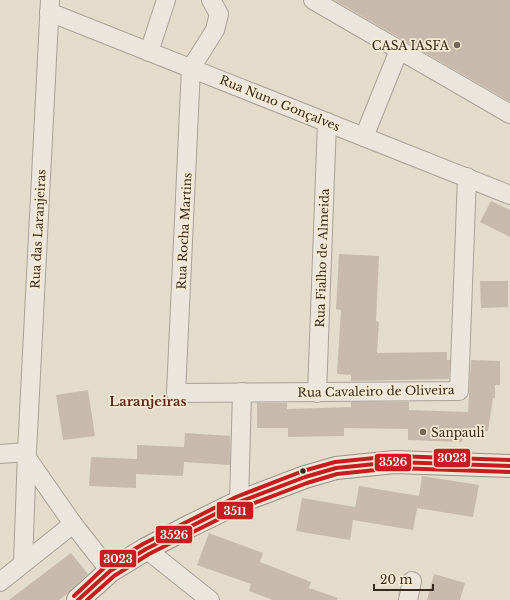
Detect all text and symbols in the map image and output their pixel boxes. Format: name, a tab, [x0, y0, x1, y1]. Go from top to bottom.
place label: CASA IASFA	[372, 38, 450, 53]
marker: CASA IASFA	[452, 40, 462, 50]
street label: Rua Nuno Gonçalves	[218, 72, 342, 134]
street label: Rua das Laranjeiras	[27, 169, 49, 289]
street label: Rua Rocha Martins	[173, 172, 195, 290]
street label: Rua Fialho de Almeida	[312, 188, 332, 328]
street label: Rua Cavaleiro de Oliveira	[297, 382, 455, 400]
district label: Laranjeiras	[109, 393, 187, 410]
place label: Sanpauli	[431, 425, 484, 440]
marker: Sanpauli	[418, 427, 428, 437]
line badge: 3023	[433, 448, 471, 468]
text: 3023	[437, 451, 467, 465]
line badge: 3526	[374, 453, 412, 472]
text: 3526	[379, 455, 407, 469]
unlabelled marker	[298, 466, 308, 476]
line badge: 3511	[216, 501, 254, 520]
text: 3511	[223, 504, 247, 518]
line badge: 3526	[155, 525, 193, 544]
text: 3526	[160, 528, 188, 542]
line badge: 3023	[99, 549, 137, 568]
text: 3023	[103, 552, 133, 566]
scale bar	[374, 566, 433, 592]
text: 20 m	[380, 572, 412, 587]

